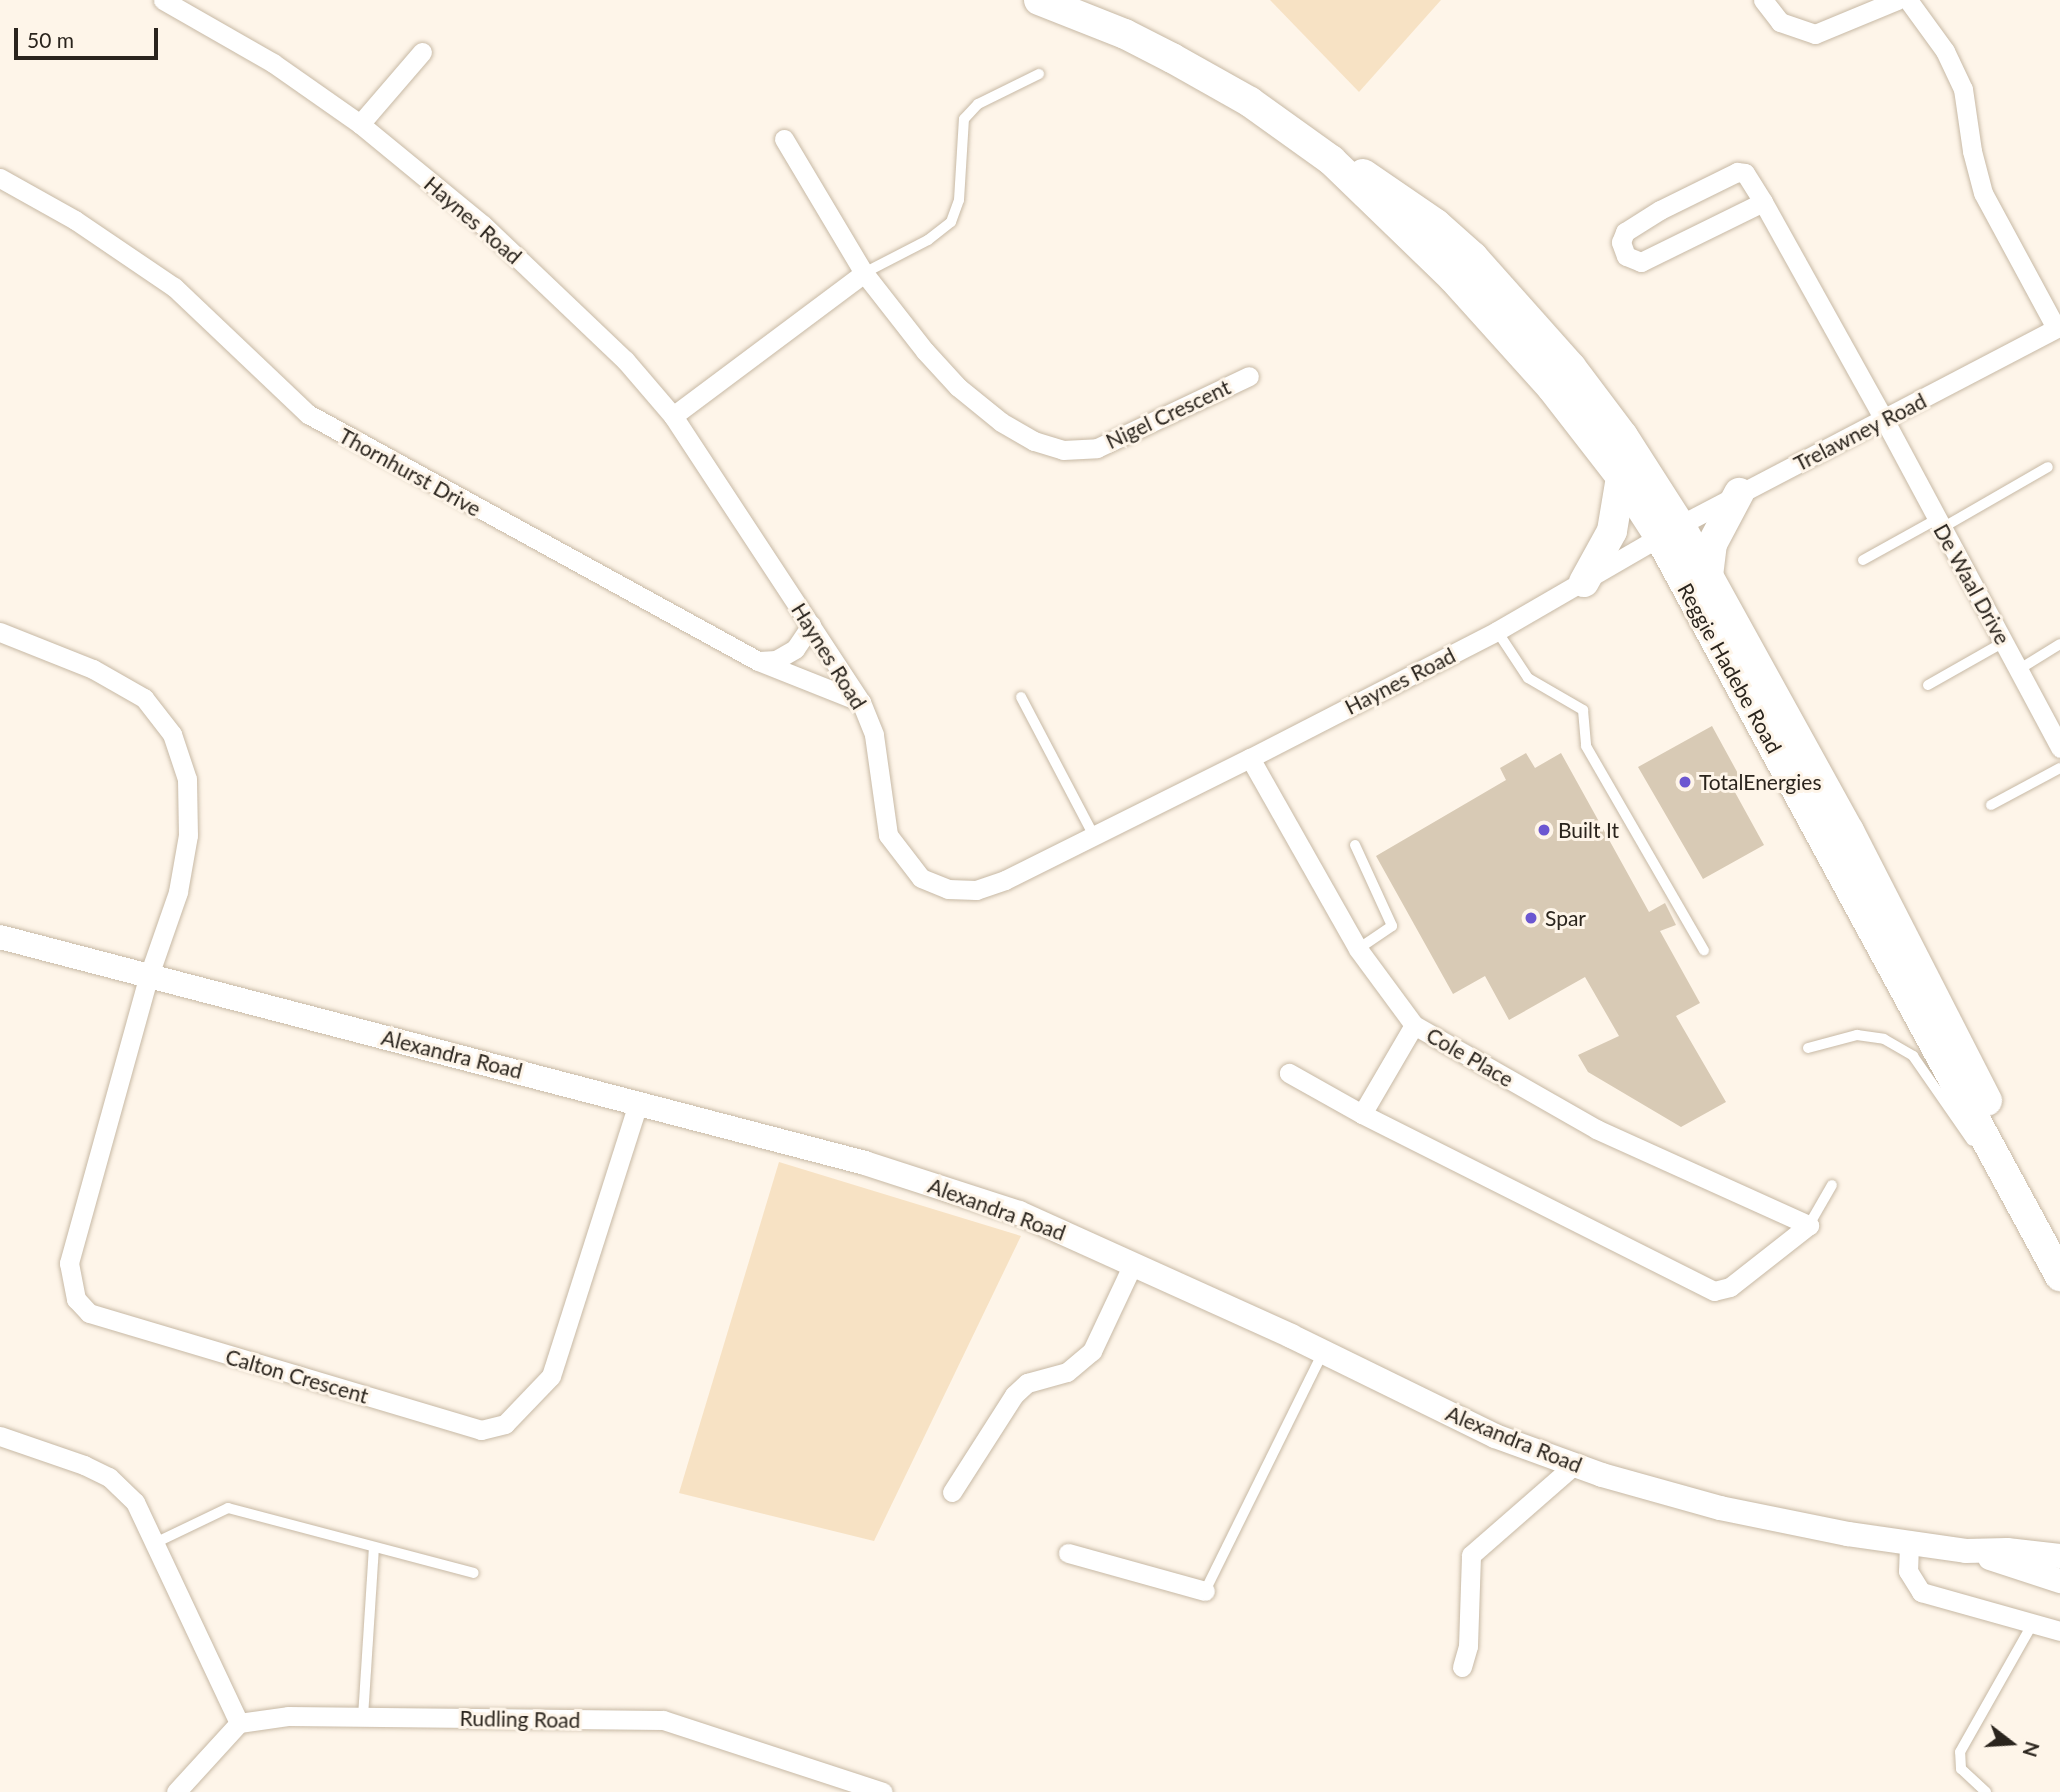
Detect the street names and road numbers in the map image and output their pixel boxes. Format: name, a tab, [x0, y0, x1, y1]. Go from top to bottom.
street label: Haynes Road	[419, 171, 527, 269]
street label: Nigel Crescent	[1102, 374, 1234, 454]
street label: Trelawney Road	[1789, 388, 1931, 476]
street label: Thornhurst Drive	[335, 423, 485, 521]
street label: De Waal Drive	[1928, 519, 2016, 649]
street label: Reggie Hadebe Road	[1673, 579, 1787, 757]
street label: Haynes Road	[786, 598, 872, 714]
street label: Haynes Road	[1341, 642, 1459, 720]
street label: Cole Place	[1422, 1022, 1518, 1092]
street label: Alexandra Road	[379, 1024, 525, 1084]
street label: Alexandra Road	[925, 1172, 1069, 1246]
street label: Calton Crescent	[223, 1344, 371, 1408]
street label: Alexandra Road	[1442, 1400, 1586, 1478]
street label: Rudling Road	[459, 1705, 581, 1733]

